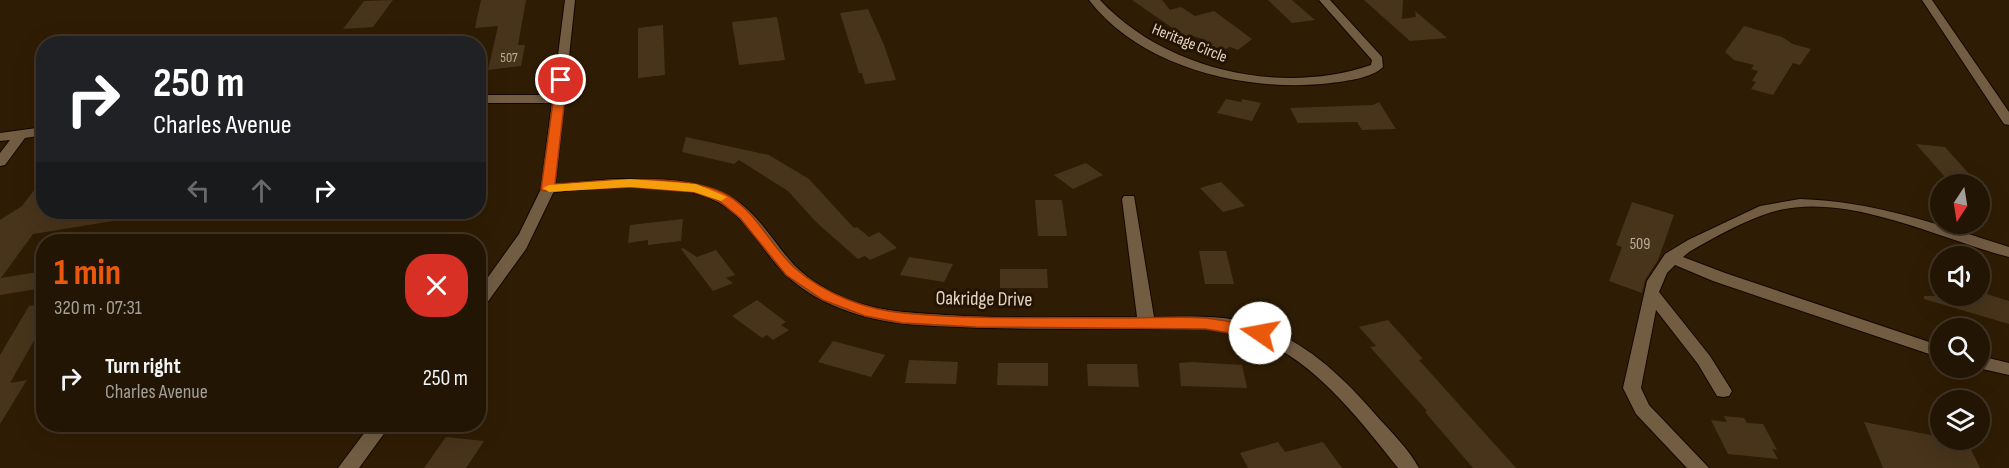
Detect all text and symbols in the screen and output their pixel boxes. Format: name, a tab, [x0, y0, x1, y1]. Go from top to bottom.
street label: Heritage Circle	[1149, 20, 1230, 67]
house number: 507	[500, 49, 518, 66]
pin	[535, 54, 586, 105]
text: 250 m	[153, 58, 244, 109]
icon: right	[54, 60, 132, 138]
icon: arrive	[544, 63, 577, 96]
text: Charles Avenue	[153, 109, 292, 141]
icon: left	[182, 174, 215, 207]
icon: ahead	[245, 174, 278, 207]
icon: right	[308, 174, 341, 207]
north arrow	[1930, 174, 1990, 234]
map controls	[1930, 174, 1990, 450]
house number: 509	[1630, 235, 1650, 254]
button: sound	[1930, 246, 1990, 306]
text: 1 min	[54, 252, 121, 295]
button: close	[405, 254, 468, 317]
street label: Oakridge Drive	[935, 286, 1033, 312]
text: 320 m · 07:31	[54, 296, 142, 320]
position arrow	[1228, 301, 1292, 365]
button: search	[1930, 318, 1990, 378]
text: Turn right	[105, 353, 181, 380]
icon: right	[54, 362, 87, 395]
text: 250 m	[423, 365, 468, 392]
text: Charles Avenue	[105, 380, 208, 404]
button: layers	[1930, 390, 1990, 450]

